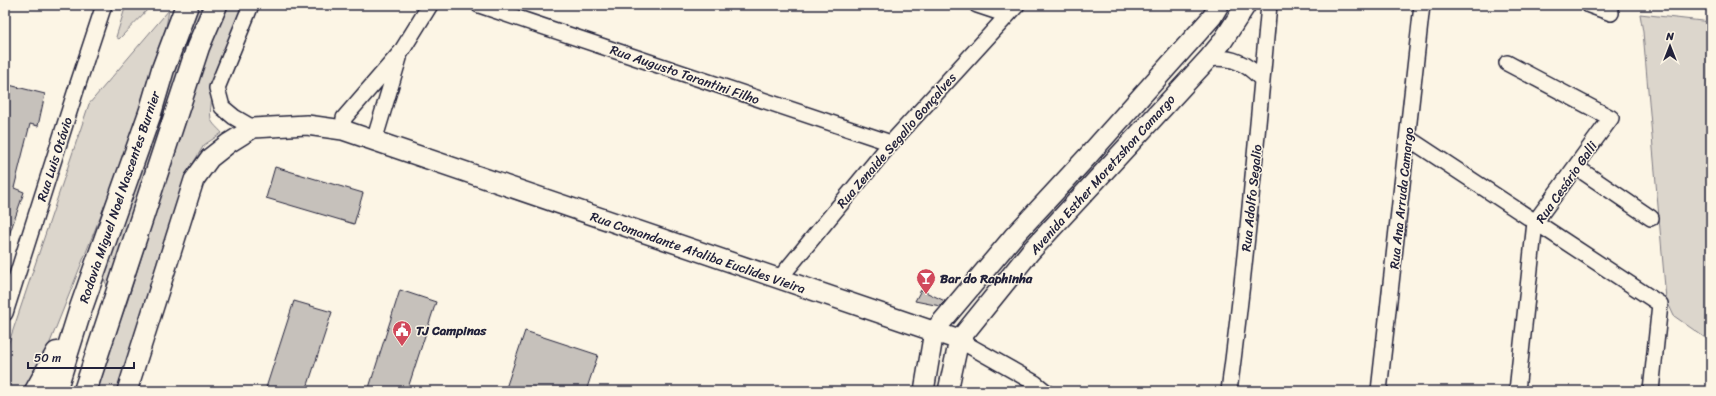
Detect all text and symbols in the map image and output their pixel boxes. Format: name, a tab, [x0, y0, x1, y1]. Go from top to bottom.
north arrow	[1650, 26, 1690, 66]
text: N	[1665, 27, 1674, 46]
street label: Rua Augusto Tarantini Filho	[607, 38, 763, 111]
street label: Rua Zenaide Segalio Gonçalves	[831, 67, 962, 213]
street label: Rodovia Miguel Noel Nascentes Burnier	[72, 87, 167, 306]
street label: Avenida Esther Moretzshon Camargo	[1023, 89, 1181, 261]
street label: Rua Luis Otávio	[30, 114, 79, 204]
street label: Rua Ana Arruda Camargo	[1383, 126, 1420, 270]
street label: Rua Cesário Galli	[1529, 136, 1604, 228]
street label: Rua Adolfo Segalio	[1234, 143, 1269, 253]
street label: Rua Comandante Ataliba Euclides Vieira	[587, 205, 809, 300]
bar icon: Bar do Raphinha	[915, 267, 937, 295]
place label: Bar do Raphinha	[940, 267, 1033, 290]
public building icon: TJ Campinas	[391, 319, 413, 347]
place label: TJ Campinas	[416, 319, 487, 342]
scale bar	[28, 344, 134, 370]
text: 50 m	[34, 347, 61, 369]

